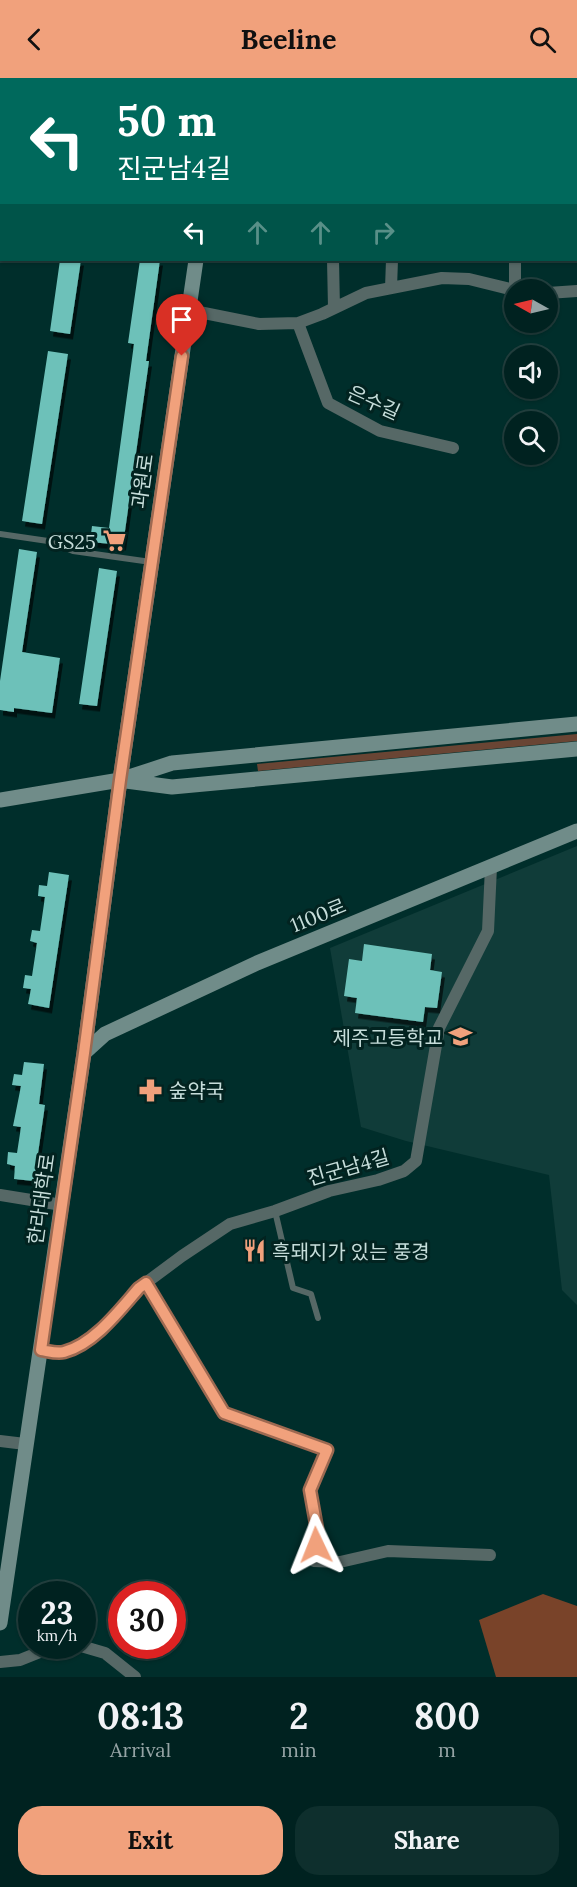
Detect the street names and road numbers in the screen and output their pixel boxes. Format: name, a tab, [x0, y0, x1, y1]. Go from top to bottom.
street label: 은수길	[344, 379, 404, 425]
street label: 과원로	[126, 452, 158, 510]
street label: 1100로	[287, 893, 349, 937]
street label: 진군남4길	[304, 1143, 392, 1191]
street label: 한라대학로	[22, 1152, 60, 1246]

